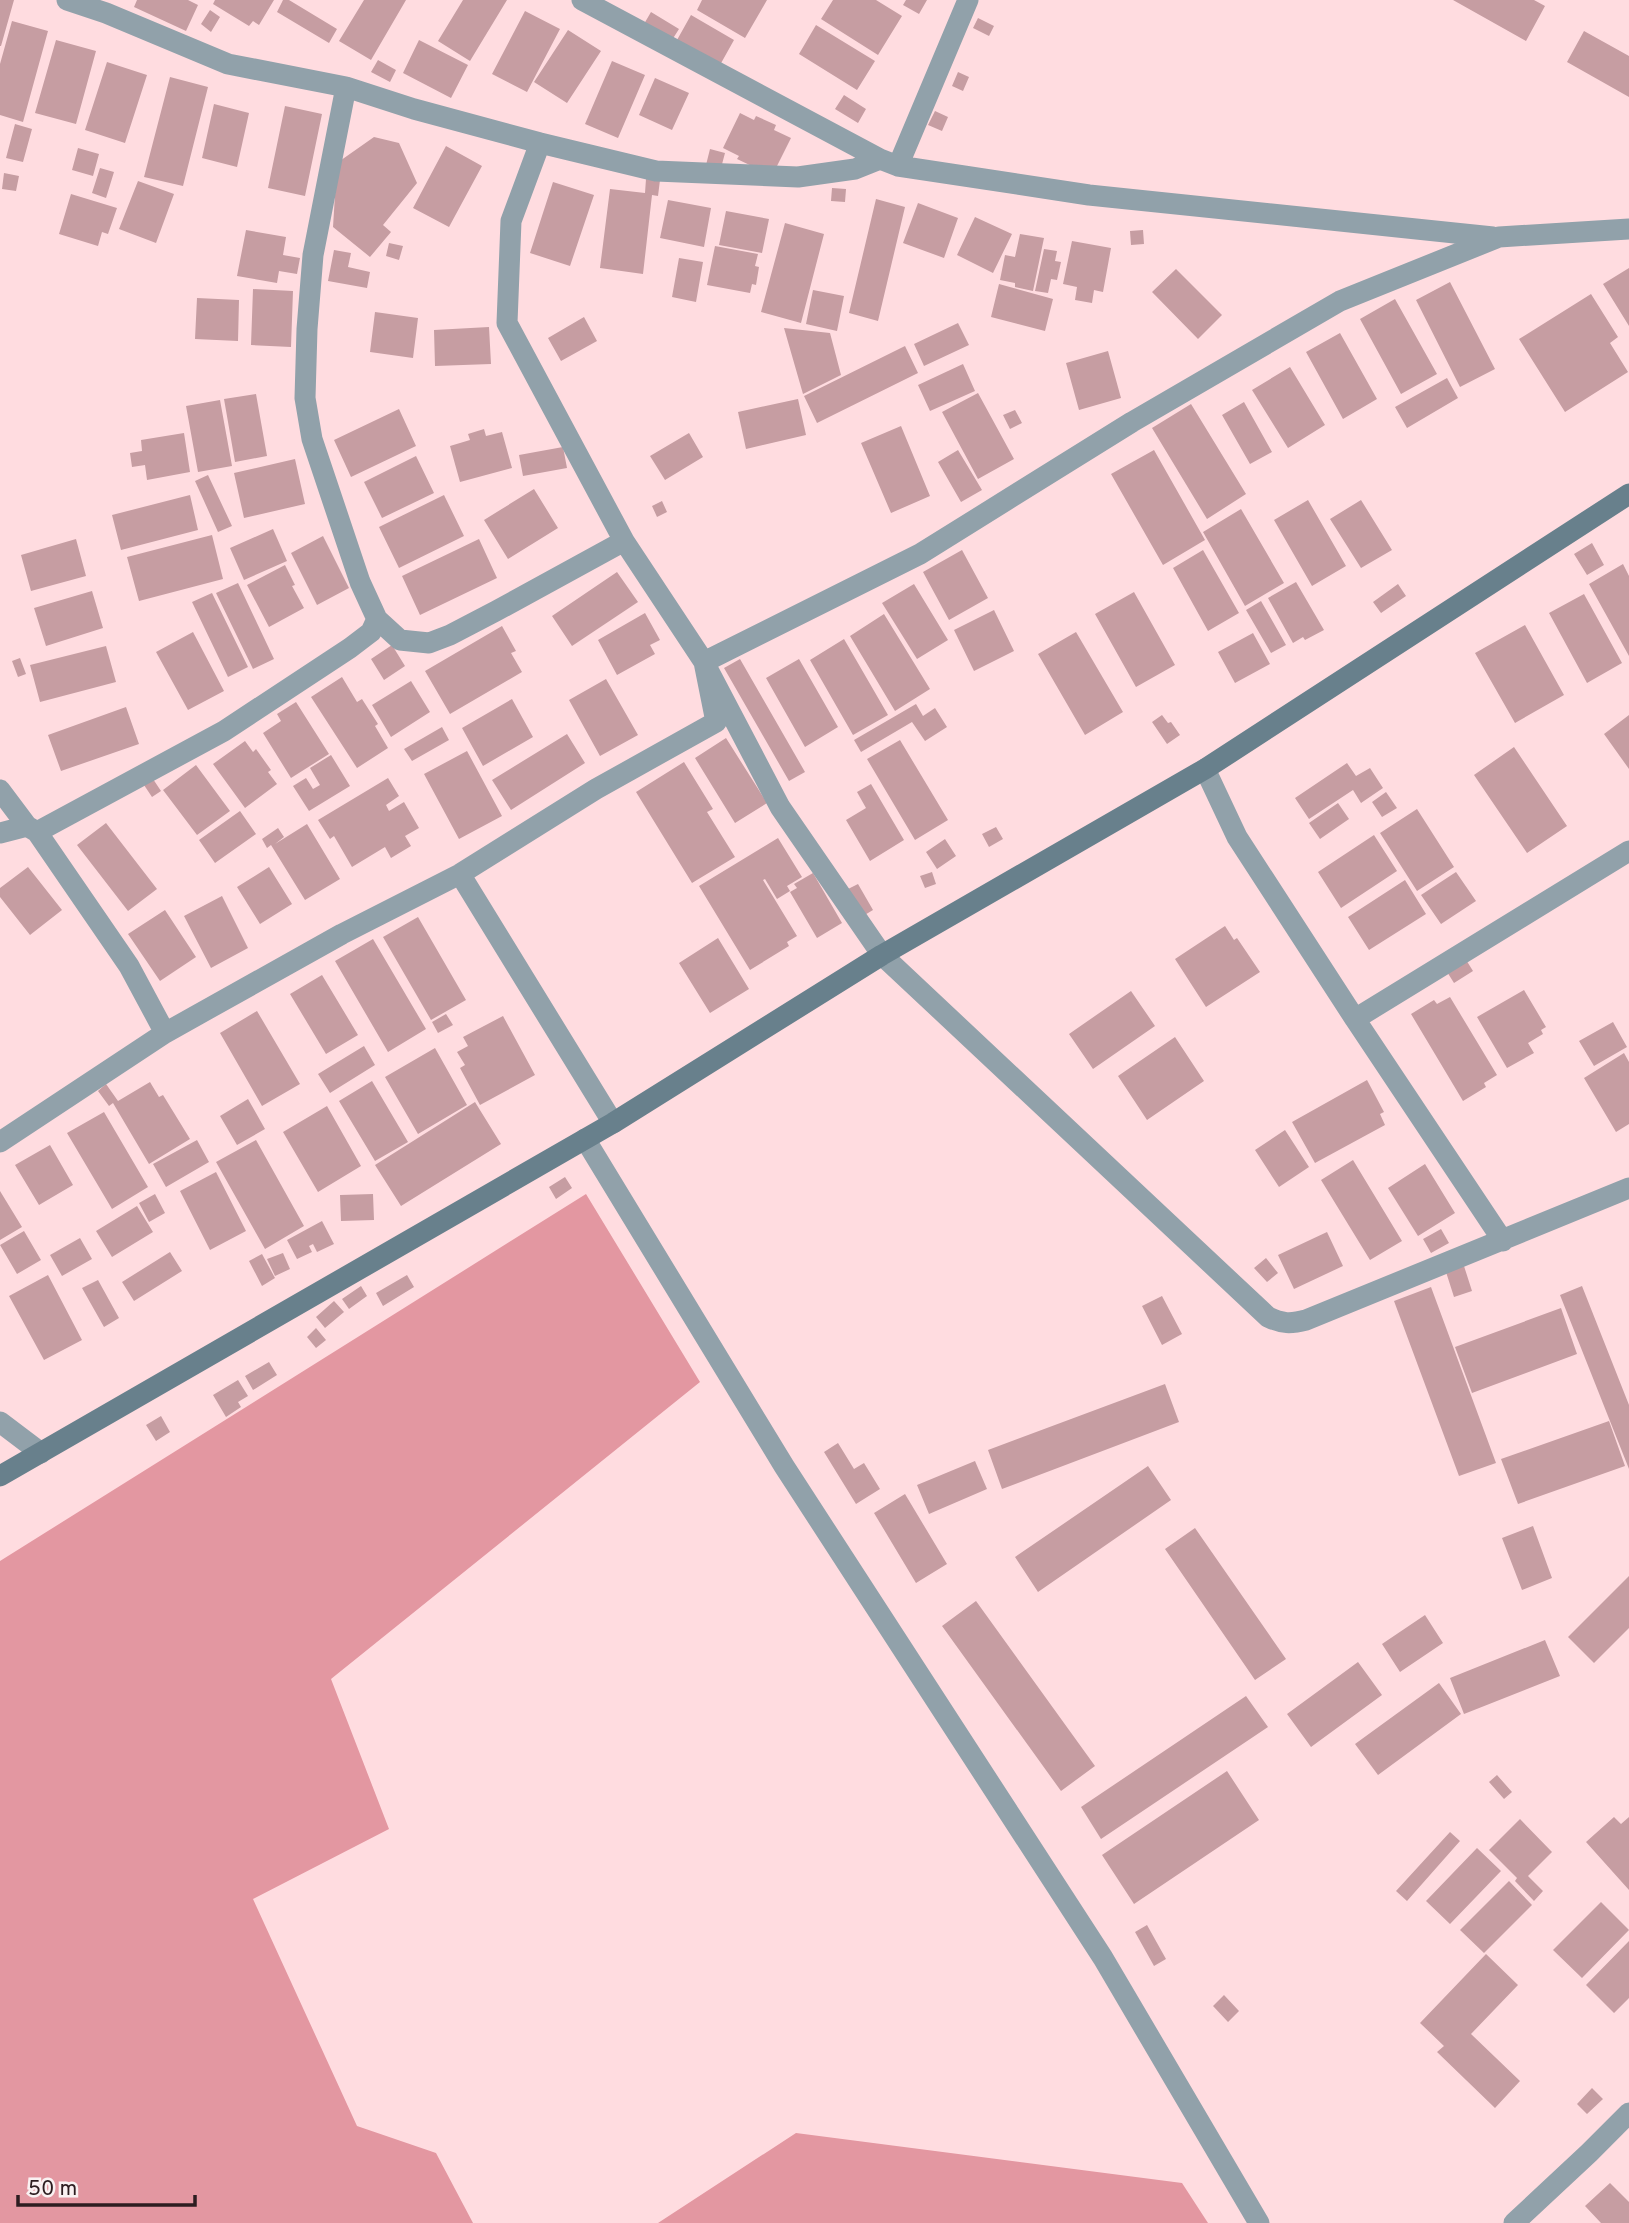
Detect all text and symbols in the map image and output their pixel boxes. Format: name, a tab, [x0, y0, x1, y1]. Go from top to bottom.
scale bar	[18, 2164, 194, 2208]
text: 50 m	[28, 2176, 77, 2203]

